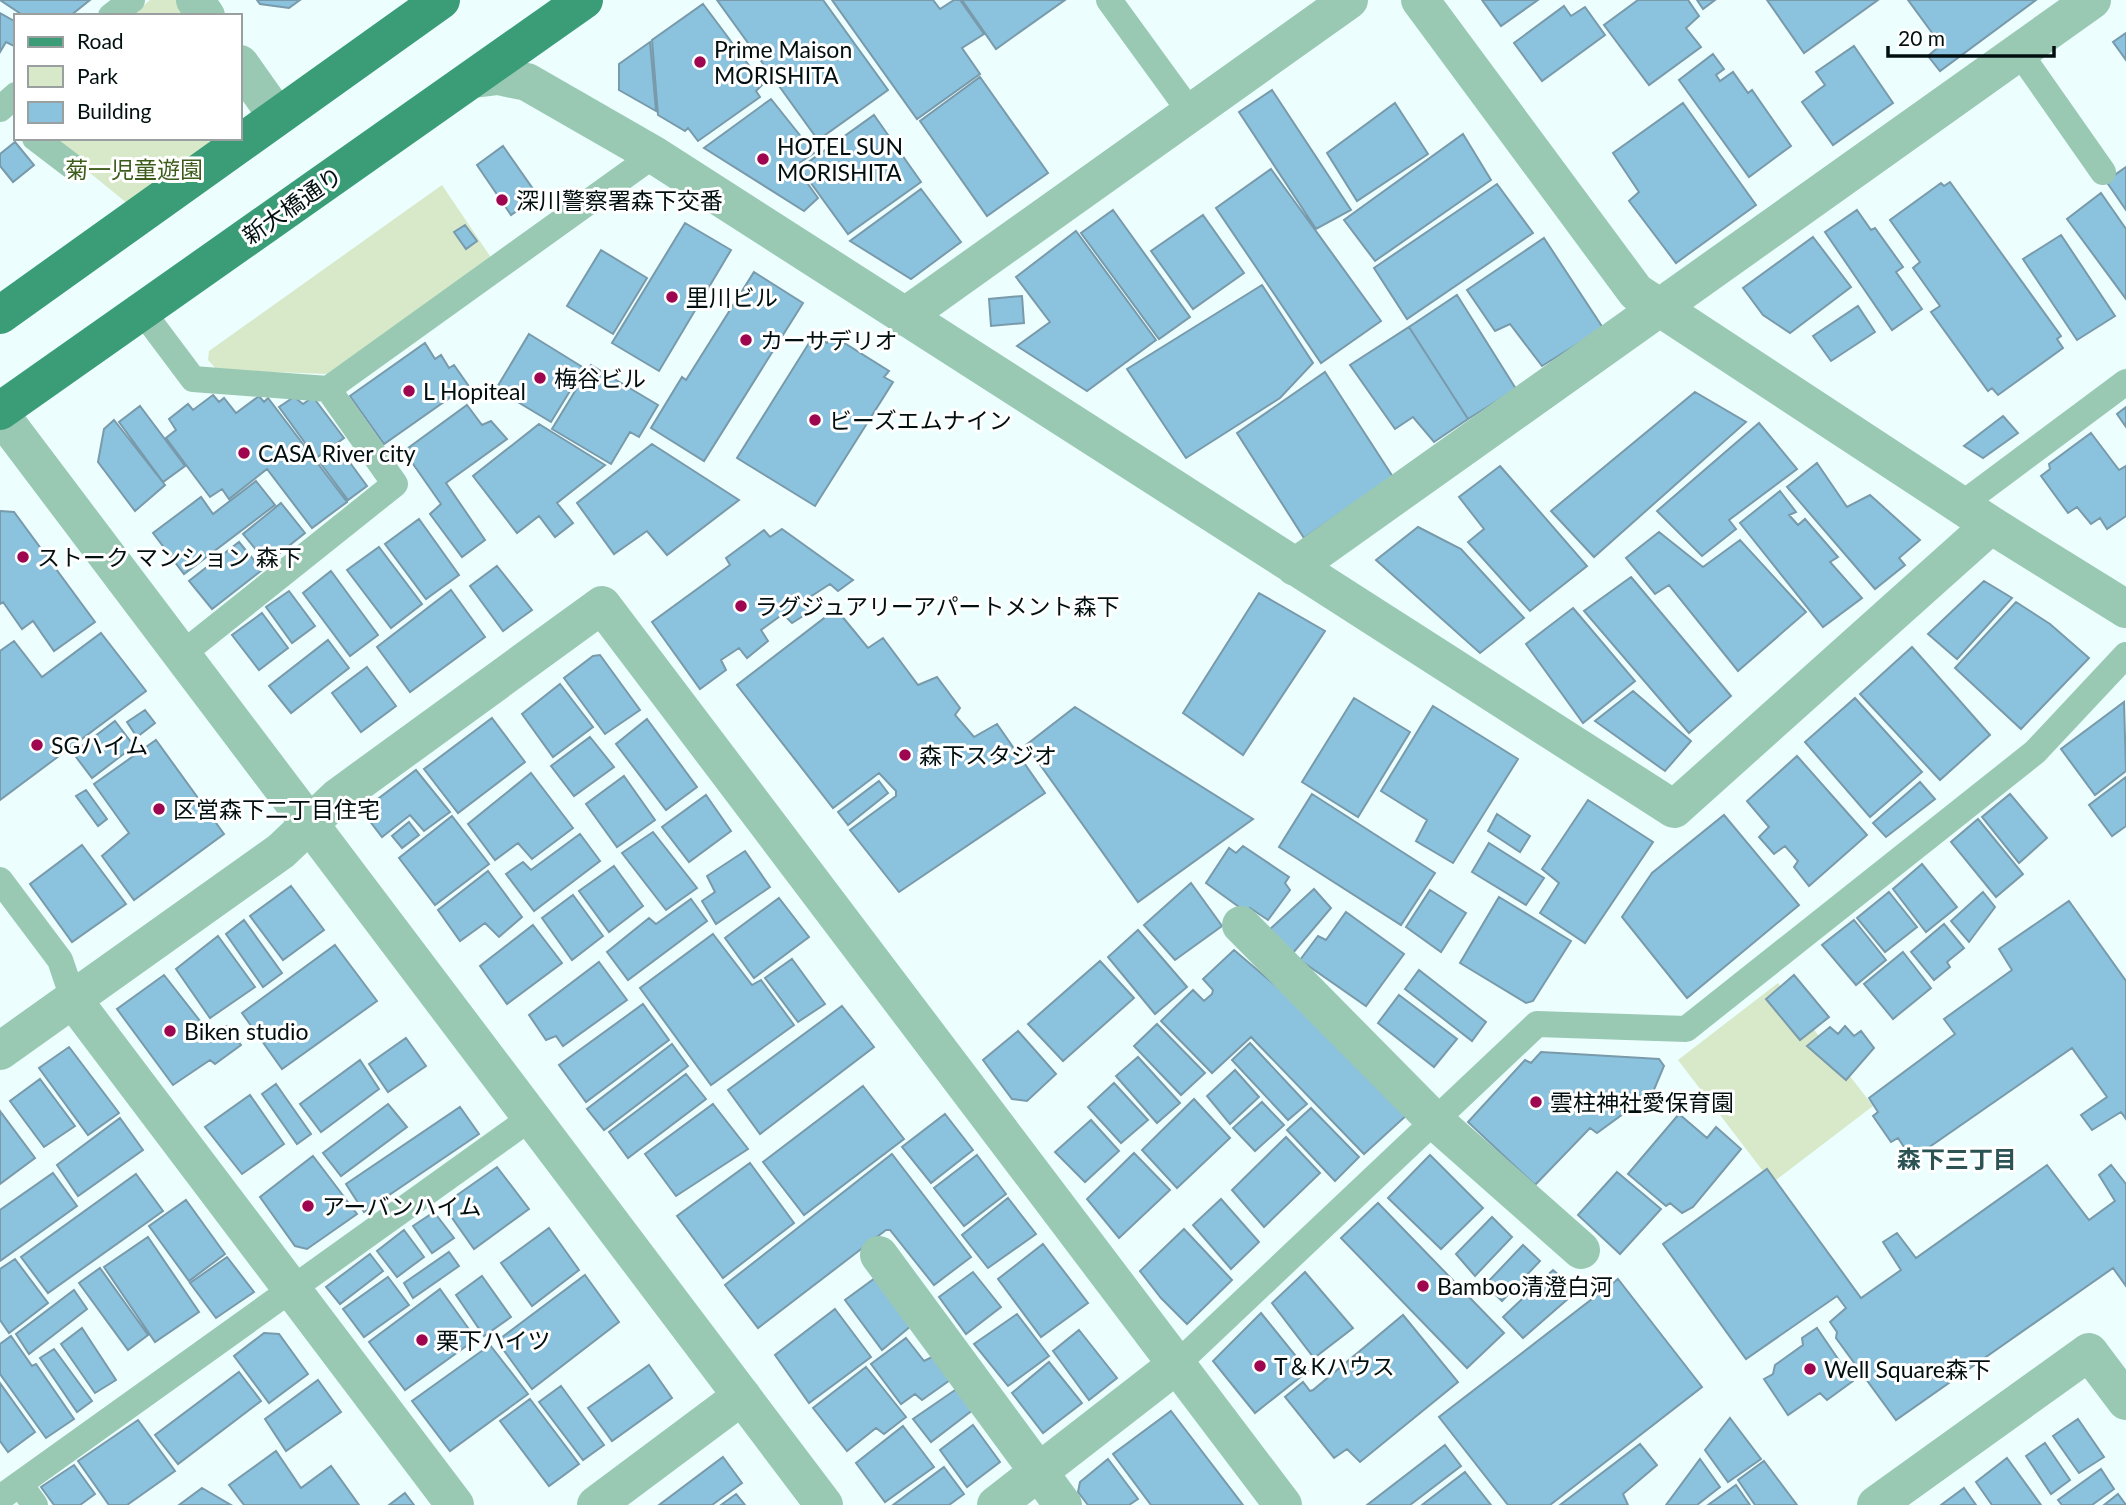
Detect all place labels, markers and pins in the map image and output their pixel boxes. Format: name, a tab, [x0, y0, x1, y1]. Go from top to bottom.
place label: Prime Maison MORISHITA	[714, 35, 852, 89]
marker: Prime Maison MORISHITA	[692, 54, 708, 70]
place label: HOTEL SUN MORISHITA	[777, 132, 903, 186]
marker: HOTEL SUN MORISHITA	[755, 151, 771, 167]
place label: 深川警察署森下交番	[516, 186, 723, 214]
marker: 深川警察署森下交番	[494, 192, 510, 208]
place label: 里川ビル	[686, 283, 778, 311]
marker: 里川ビル	[664, 289, 680, 305]
place label: カーサデリオ	[760, 326, 898, 354]
marker: カーサデリオ	[738, 332, 754, 348]
place label: 梅谷ビル	[554, 364, 646, 392]
marker: 梅谷ビル	[532, 370, 548, 386]
place label: L Hopiteal	[423, 377, 526, 405]
marker: L Hopiteal	[401, 383, 417, 399]
place label: ビーズエムナイン	[829, 406, 1012, 434]
marker: ビーズエムナイン	[807, 412, 823, 428]
place label: CASA River city	[258, 439, 416, 467]
marker: CASA River city	[236, 445, 252, 461]
place label: ストーク マンション 森下	[37, 543, 302, 571]
marker: ストーク マンション 森下	[15, 549, 31, 565]
place label: ラグジュアリーアパートメント森下	[755, 592, 1120, 620]
marker: ラグジュアリーアパートメント森下	[733, 598, 749, 614]
place label: SGハイム	[51, 731, 148, 759]
marker: SGハイム	[29, 737, 45, 753]
place label: 森下スタジオ	[919, 741, 1057, 769]
marker: 森下スタジオ	[897, 747, 913, 763]
place label: 区営森下二丁目住宅	[173, 795, 380, 823]
marker: 区営森下二丁目住宅	[151, 801, 167, 817]
place label: Biken studio	[184, 1017, 309, 1045]
marker: Biken studio	[162, 1023, 178, 1039]
place label: 雲柱神社愛保育園	[1550, 1088, 1734, 1116]
marker: 雲柱神社愛保育園	[1528, 1094, 1544, 1110]
place label: アーバンハイム	[322, 1192, 482, 1220]
marker: アーバンハイム	[300, 1198, 316, 1214]
place label: Bamboo清澄白河	[1437, 1272, 1613, 1300]
marker: Bamboo清澄白河	[1415, 1278, 1431, 1294]
place label: 栗下ハイツ	[436, 1326, 551, 1354]
marker: 栗下ハイツ	[414, 1332, 430, 1348]
place label: T＆Kハウス	[1274, 1352, 1395, 1380]
place label: Well Square森下	[1824, 1355, 1991, 1383]
marker: T＆Kハウス	[1252, 1358, 1268, 1374]
marker: Well Square森下	[1802, 1361, 1818, 1377]

